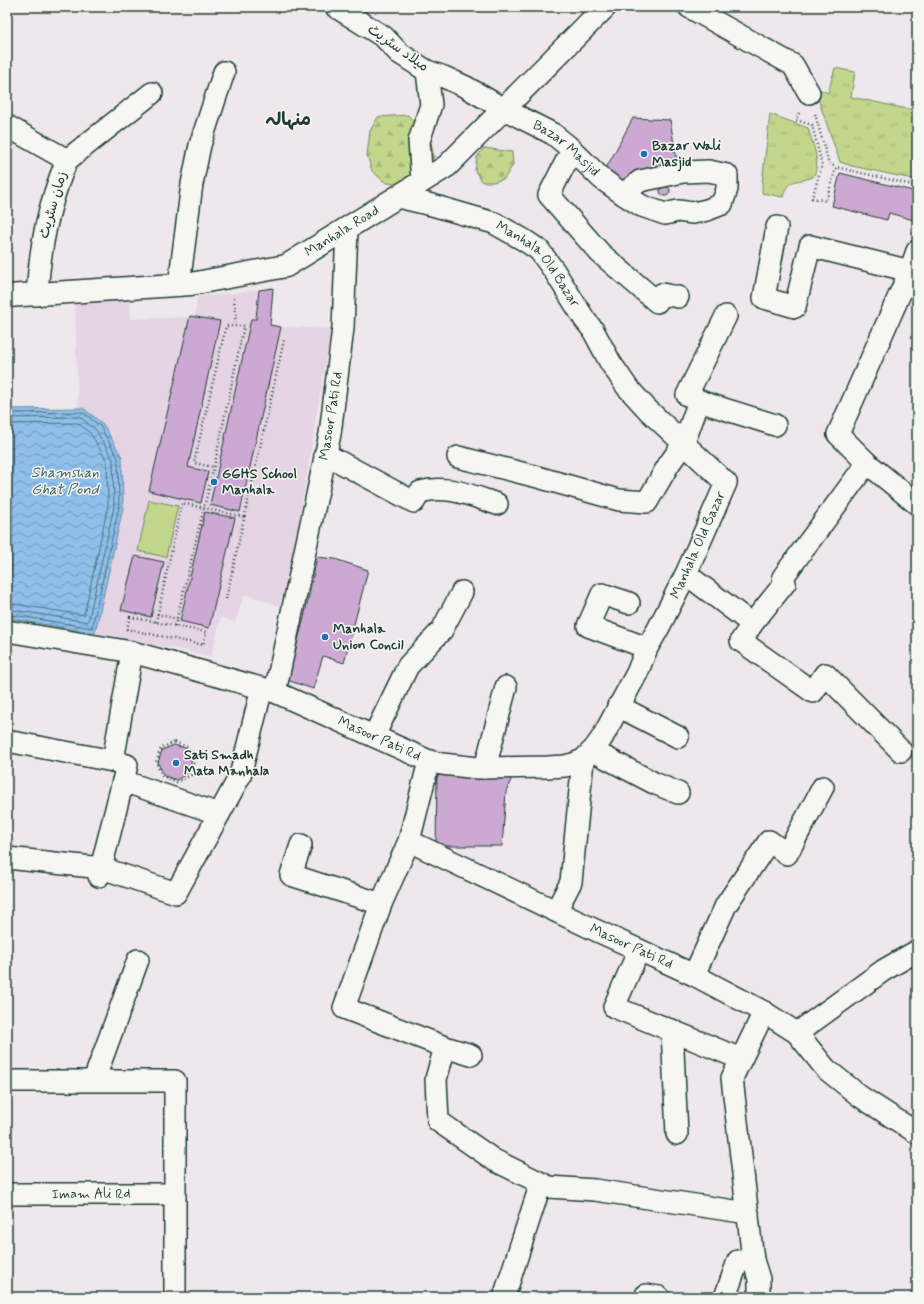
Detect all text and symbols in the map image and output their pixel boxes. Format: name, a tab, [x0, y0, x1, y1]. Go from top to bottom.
street label: میلاد سٹریٹ	[364, 20, 432, 76]
district label: منہالہ	[265, 108, 311, 132]
street label: Bazar Masjid	[530, 116, 603, 181]
place label: Bazar Wali Masjid	[652, 137, 721, 172]
marker: Bazar Wali Masjid	[639, 149, 649, 159]
street label: زمان سٹریٹ	[35, 169, 71, 241]
street label: Manhala Road	[301, 201, 383, 261]
street label: Manhala Old Bazar	[493, 217, 584, 311]
street label: Masoor Pati Rd	[315, 370, 347, 462]
water label: Shamshan Ghat Pond	[31, 463, 100, 500]
place label: GGHS School Manhala	[222, 465, 297, 499]
marker: GGHS School Manhala	[209, 477, 219, 487]
street label: Manhala Old Bazar	[666, 488, 730, 602]
place label: Manhala Union Concil	[333, 620, 404, 654]
marker: Manhala Union Concil	[320, 632, 330, 642]
street label: Masoor Pati Rd	[335, 712, 424, 765]
place label: Sati Smadh Mata Manhala	[184, 746, 270, 780]
marker: Sati Smadh Mata Manhala	[171, 758, 181, 768]
street label: Masoor Pati Rd	[587, 920, 676, 973]
street label: Imam Ali Rd	[52, 1185, 130, 1203]

